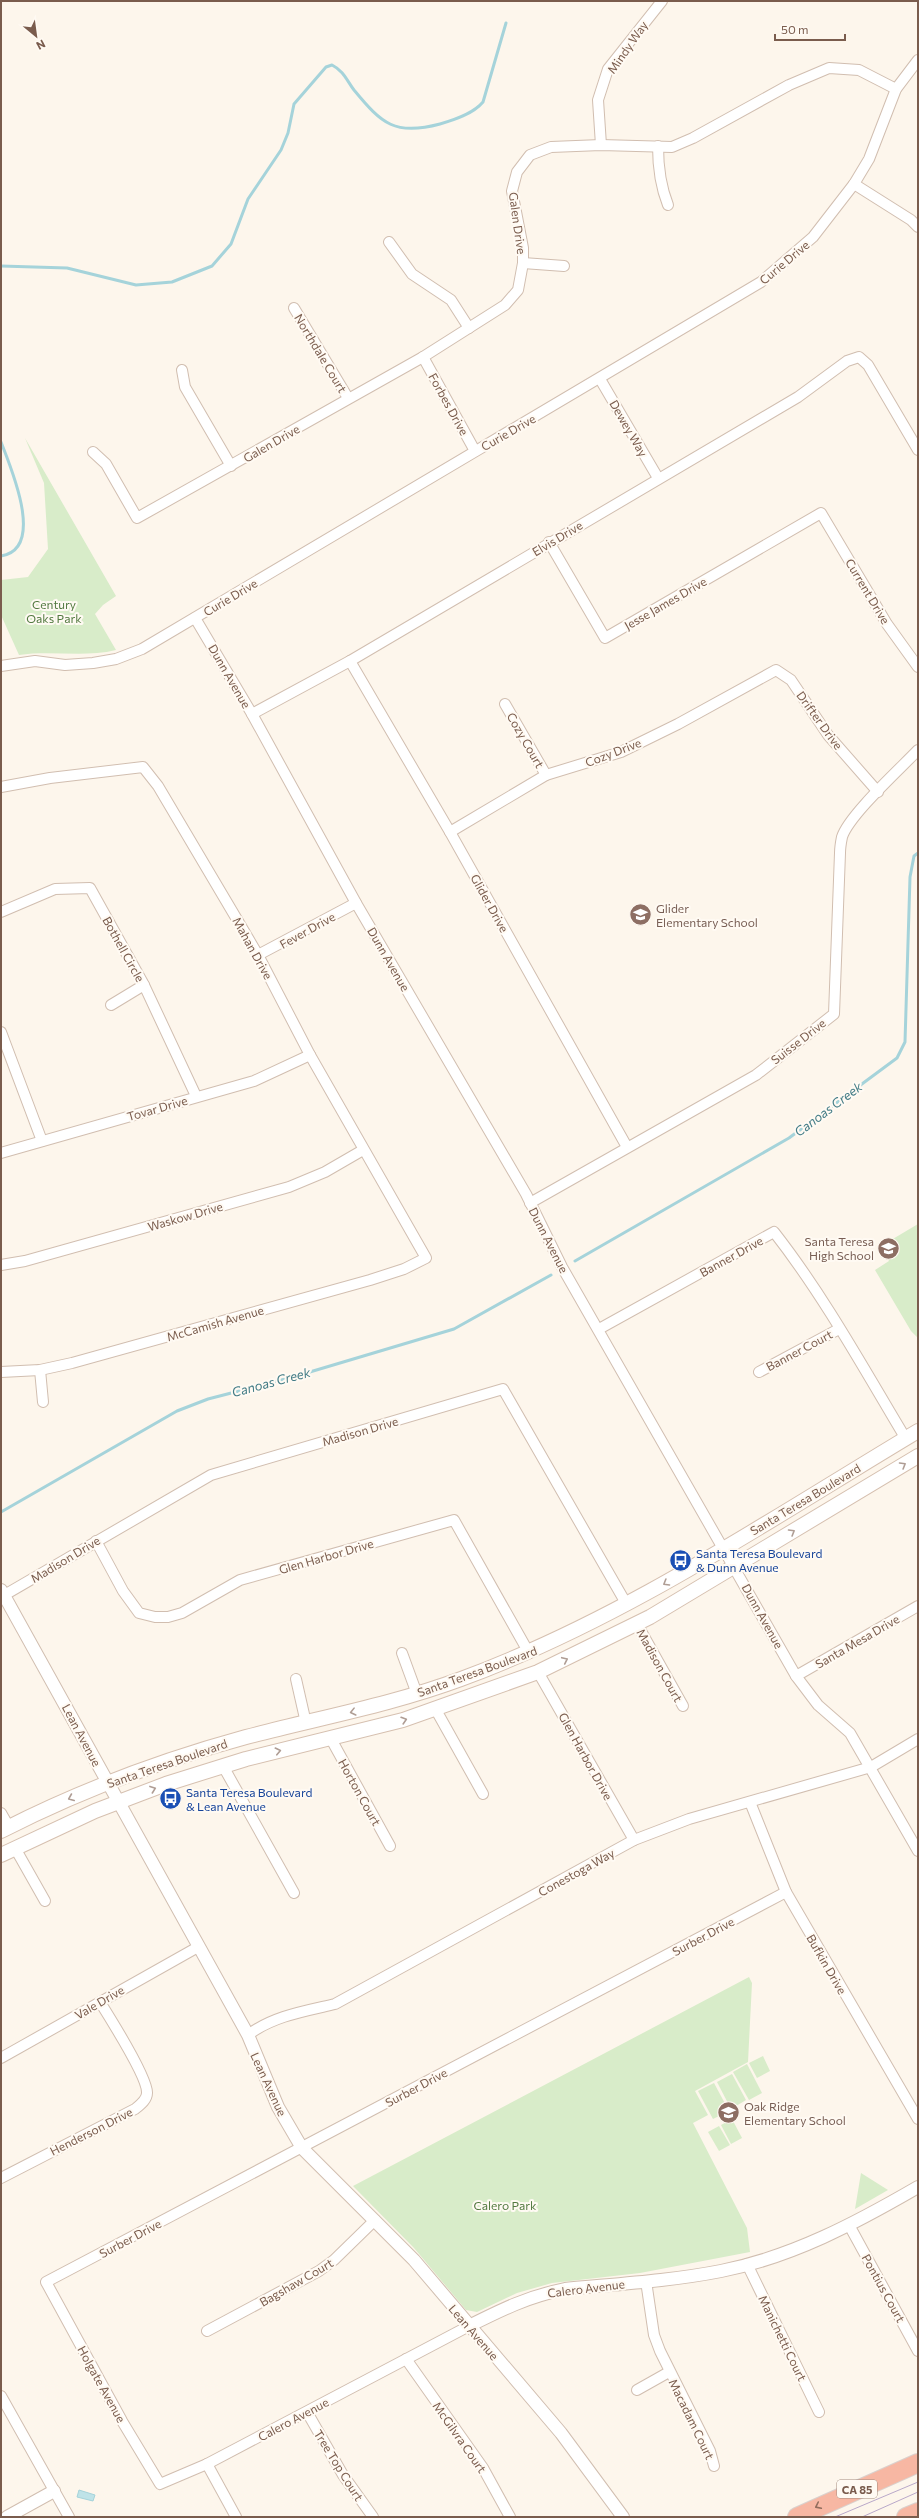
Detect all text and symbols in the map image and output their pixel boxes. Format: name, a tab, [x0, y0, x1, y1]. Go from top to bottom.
north arrow	[16, 16, 56, 56]
scale bar	[775, 16, 845, 42]
street label: Mindy Way	[604, 18, 650, 76]
text: 50 m	[781, 22, 809, 36]
text: N	[34, 37, 48, 53]
street label: Galen Drive	[507, 191, 529, 255]
street label: Curie Drive	[756, 237, 812, 287]
street label: Northdale Court	[292, 311, 350, 395]
street label: Forbes Drive	[426, 371, 472, 437]
street label: Dewey Way	[607, 397, 651, 459]
street label: Curie Drive	[478, 411, 538, 453]
street label: Galen Drive	[240, 421, 302, 465]
street label: Elvis Drive	[529, 518, 585, 558]
street label: Current Drive	[843, 556, 893, 626]
street label: Jesse James Drive	[621, 574, 709, 633]
street label: Curie Drive	[200, 575, 260, 619]
park label: Century Oaks Park	[26, 597, 82, 625]
street label: Dunn Avenue	[206, 641, 254, 711]
street label: Drifter Drive	[794, 688, 846, 752]
street label: Cozy Court	[505, 710, 548, 770]
street label: Cozy Drive	[583, 735, 643, 769]
street label: Glider Drive	[468, 871, 512, 935]
place label: Glider Elementary School	[656, 901, 758, 929]
school or university icon: Glider Elementary School	[628, 902, 654, 928]
street label: Fever Drive	[277, 909, 337, 951]
street label: Bothell Circle	[100, 914, 148, 984]
street label: Mahan Drive	[230, 914, 276, 982]
street label: Dunn Avenue	[365, 924, 413, 994]
street label: Suisse Drive	[768, 1015, 828, 1067]
water label: Canoas Creek	[791, 1078, 866, 1140]
street label: Tovar Drive	[125, 1093, 189, 1123]
street label: Waskow Drive	[146, 1199, 224, 1233]
street label: Dunn Avenue	[527, 1205, 571, 1275]
street label: Banner Drive	[697, 1233, 765, 1279]
place label: Santa Teresa High School	[805, 1234, 874, 1262]
school or university icon: Santa Teresa High School	[876, 1235, 902, 1261]
street label: McCamish Avenue	[165, 1302, 265, 1344]
street label: Banner Court	[763, 1327, 835, 1373]
water label: Canoas Creek	[230, 1364, 313, 1400]
street label: Madison Drive	[320, 1413, 400, 1449]
street label: Santa Teresa Boulevard	[747, 1460, 863, 1538]
one-way arrow	[899, 1463, 906, 1470]
one-way arrow	[788, 1529, 795, 1537]
street label: Madison Drive	[28, 1533, 102, 1585]
street label: Glen Harbor Drive	[277, 1536, 375, 1576]
place label: Santa Teresa Boulevard & Dunn Avenue	[696, 1546, 822, 1574]
bus stop icon: Santa Teresa Boulevard & Dunn Avenue	[667, 1547, 693, 1573]
one-way arrow	[663, 1578, 670, 1585]
street label: Dunn Avenue	[740, 1581, 786, 1651]
street label: Santa Mesa Drive	[813, 1611, 901, 1671]
street label: Madison Court	[634, 1626, 686, 1704]
street label: Santa Teresa Boulevard	[415, 1643, 539, 1699]
one-way arrow	[561, 1656, 568, 1664]
street label: Lean Avenue	[60, 1701, 104, 1769]
one-way arrow	[350, 1707, 357, 1716]
street label: Glen Harbor Drive	[556, 1710, 616, 1802]
one-way arrow	[400, 1716, 407, 1725]
street label: Santa Teresa Boulevard	[105, 1736, 229, 1790]
one-way arrow	[274, 1747, 281, 1755]
street label: Horton Court	[336, 1756, 384, 1828]
one-way arrow	[150, 1785, 157, 1793]
place label: Santa Teresa Boulevard & Lean Avenue	[186, 1785, 312, 1813]
bus stop icon: Santa Teresa Boulevard & Lean Avenue	[158, 1786, 184, 1812]
one-way arrow	[68, 1793, 76, 1801]
street label: Conestoga Way	[535, 1845, 617, 1899]
street label: Surber Drive	[670, 1914, 736, 1958]
street label: Bufkin Drive	[804, 1932, 850, 1996]
street label: Vale Drive	[72, 1982, 126, 2022]
street label: Lean Avenue	[248, 2050, 290, 2118]
street label: Surber Drive	[383, 2065, 449, 2109]
place label: Oak Ridge Elementary School	[744, 2099, 846, 2127]
school or university icon: Oak Ridge Elementary School	[716, 2100, 742, 2126]
street label: Henderson Drive	[47, 2104, 135, 2158]
park label: Calero Park	[473, 2198, 537, 2212]
street label: Surber Drive	[97, 2216, 163, 2260]
street label: Pontius Court	[860, 2252, 908, 2325]
street label: Bagshaw Court	[257, 2255, 335, 2309]
street label: Calero Avenue	[546, 2276, 626, 2300]
street label: Manichetti Court	[756, 2293, 810, 2383]
street label: Lean Avenue	[446, 2301, 502, 2363]
street label: Holgate Avenue	[75, 2343, 129, 2425]
street label: Macadam Court	[666, 2377, 718, 2462]
street label: Calero Avenue	[255, 2395, 331, 2443]
street label: McGilvra Court	[430, 2399, 490, 2475]
street label: Tree Top Court	[312, 2427, 367, 2503]
road number: CA 85	[837, 2480, 877, 2498]
one-way arrow	[815, 2502, 822, 2509]

